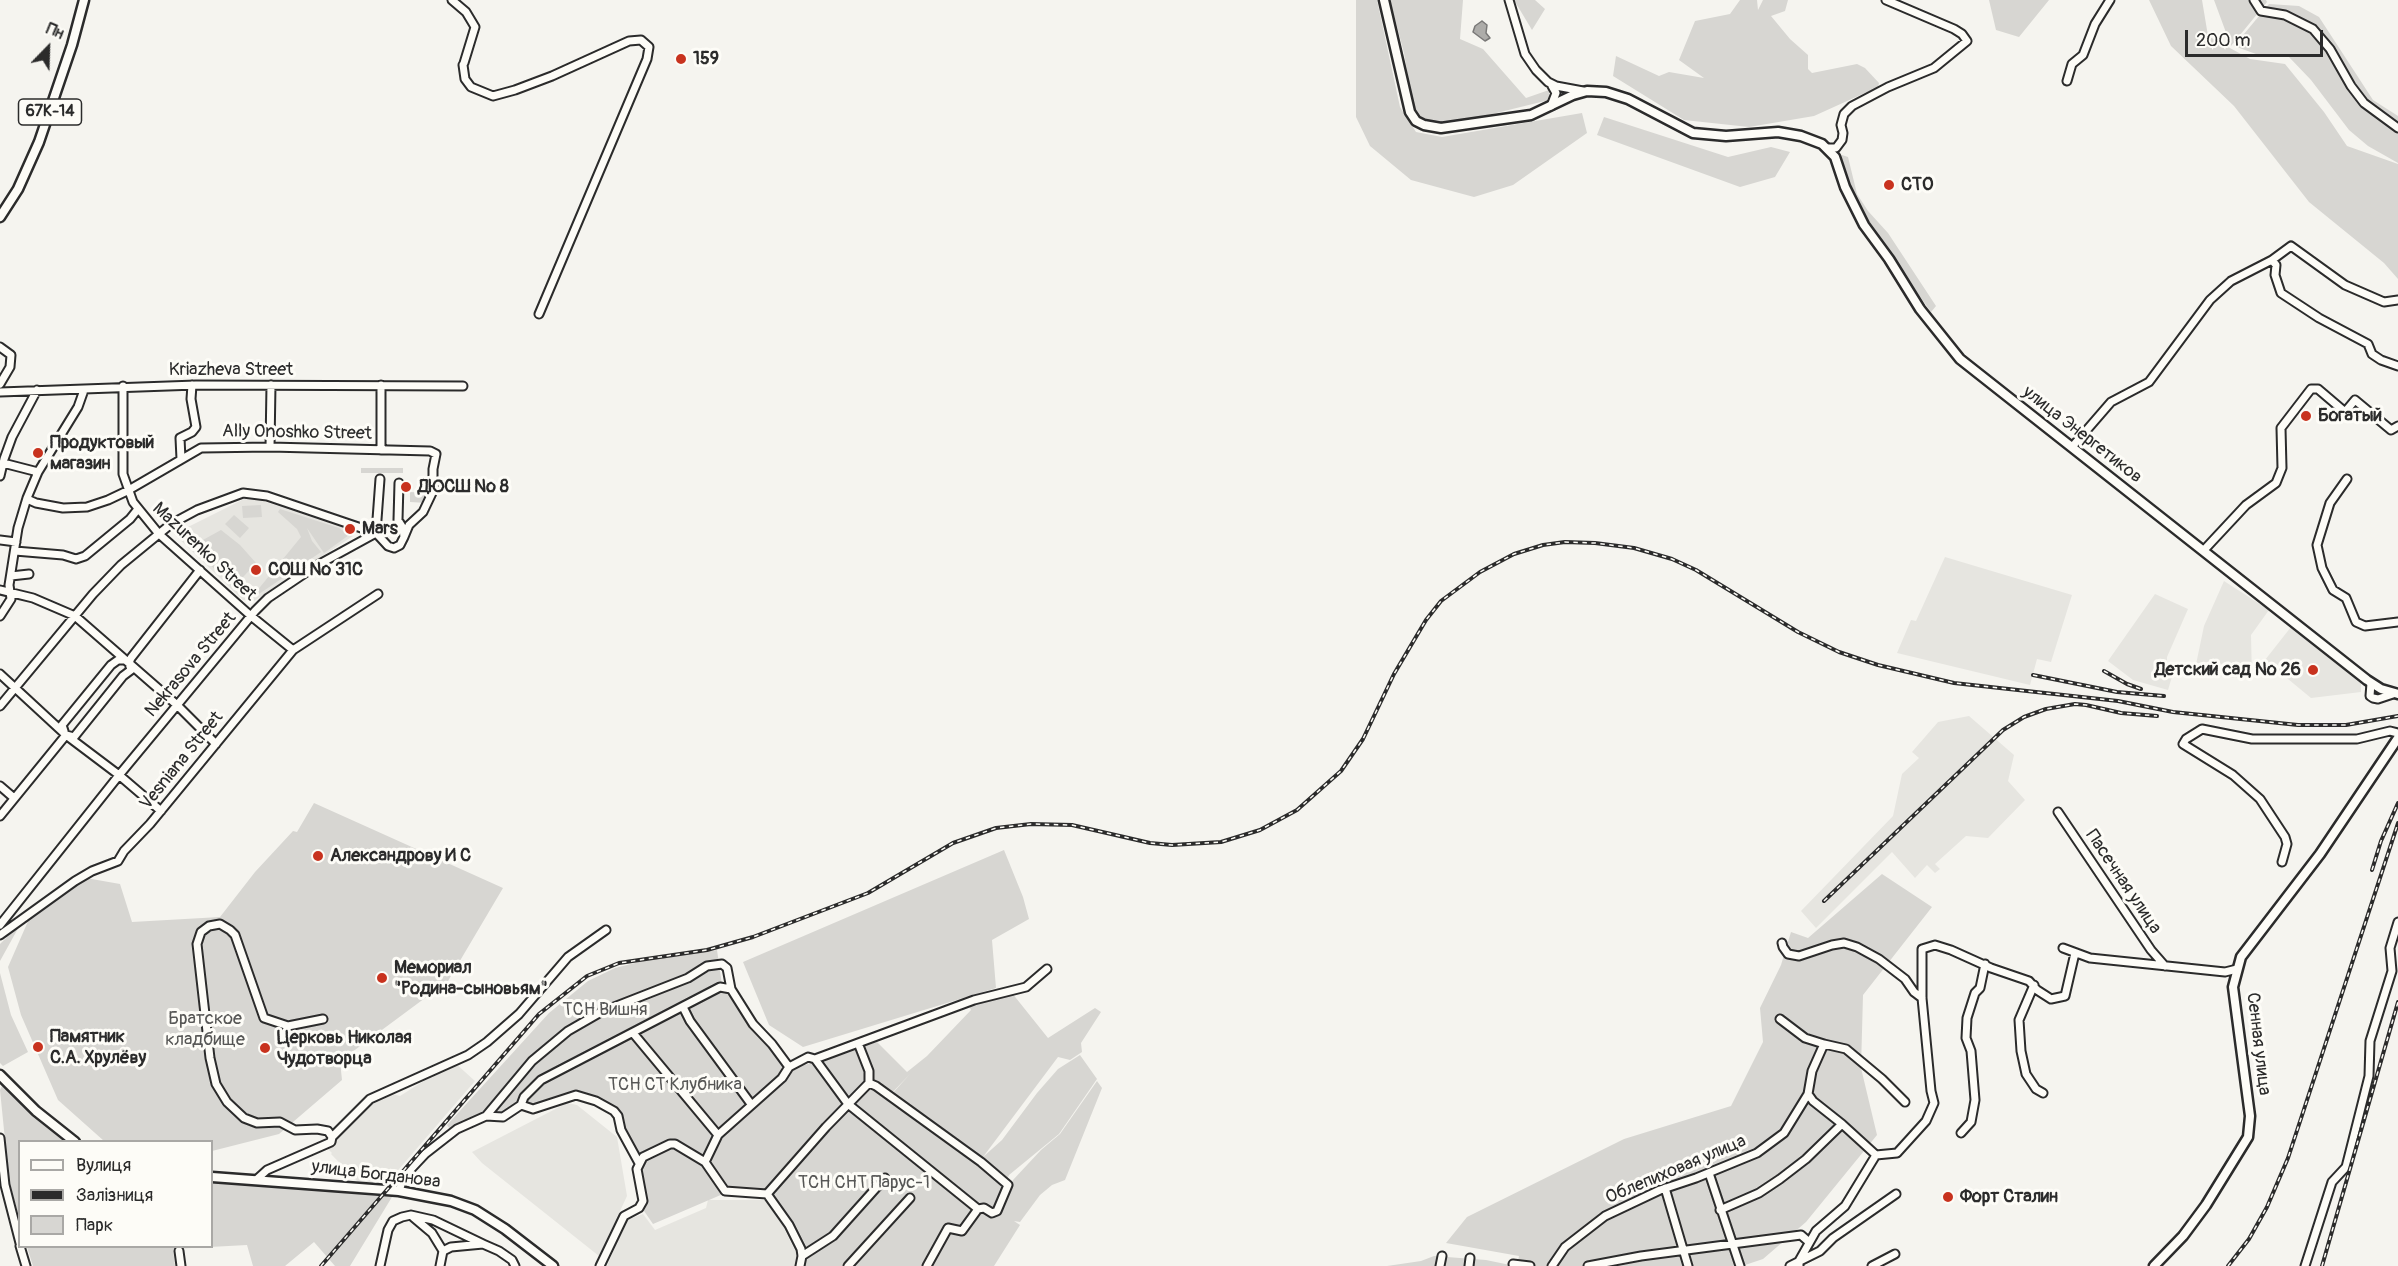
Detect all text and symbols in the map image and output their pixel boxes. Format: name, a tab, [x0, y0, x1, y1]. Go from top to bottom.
north arrow	[18, 18, 78, 78]
scale bar	[2188, 18, 2326, 56]
text: Пн	[43, 19, 67, 44]
text: 200 m	[2196, 29, 2251, 52]
place label: 159	[693, 48, 719, 70]
marker: 159	[674, 52, 688, 66]
road number: 67К-14	[19, 99, 82, 125]
place label: СТО	[1901, 174, 1934, 196]
marker: СТО	[1882, 178, 1896, 192]
street label: Kriazheva Street	[169, 359, 293, 381]
street label: улица Энергетиков	[2018, 382, 2146, 488]
place label: Богатый	[2318, 405, 2382, 427]
marker: Богатый	[2299, 409, 2313, 423]
street label: Ally Onoshko Street	[222, 421, 372, 445]
place label: Продуктовый магазин	[50, 432, 154, 474]
marker: Продуктовый магазин	[31, 446, 45, 460]
place label: ДЮСШ No 8	[418, 476, 509, 498]
marker: ДЮСШ No 8	[399, 480, 413, 494]
street label: Mazurenko Street	[147, 498, 261, 606]
place label: Mars	[362, 518, 398, 540]
marker: Mars	[343, 522, 357, 536]
place label: СОШ № 31С	[268, 559, 363, 581]
marker: СОШ № 31С	[249, 563, 263, 577]
street label: Nekrasova Street	[141, 608, 241, 722]
place label: Детский сад № 26	[2155, 659, 2301, 681]
marker: Детский сад № 26	[2306, 663, 2320, 677]
street label: Vesniana Street	[136, 707, 228, 815]
street label: Пасечная улица	[2080, 826, 2166, 938]
place label: Александрову И С	[330, 845, 471, 867]
marker: Александрову И С	[311, 849, 325, 863]
place label: Мемориал "Родина-сыновьям"	[394, 957, 548, 1000]
marker: Мемориал "Родина-сыновьям"	[375, 971, 389, 985]
street label: Сенная улица	[2241, 991, 2275, 1097]
park label: ТСН Вишня	[563, 999, 647, 1021]
park label: Братское кладбище	[165, 1008, 245, 1050]
place label: Памятник С.А. Хрулёву	[50, 1026, 146, 1068]
place label: Церковь Николая Чудотворца	[277, 1027, 412, 1070]
marker: Памятник С.А. Хрулёву	[31, 1040, 45, 1054]
marker: Церковь Николая Чудотворца	[258, 1041, 272, 1055]
park label: ТСН СТ Клубника	[608, 1074, 742, 1096]
street label: Облепиховая улица	[1603, 1131, 1749, 1209]
legend	[18, 1140, 213, 1248]
text: Вулиця	[76, 1154, 131, 1177]
street label: улица Богданова	[310, 1156, 442, 1194]
park label: ТСН СНТ Парус-1	[798, 1172, 930, 1194]
text: Залізниця	[76, 1184, 153, 1207]
place label: Форт Сталин	[1960, 1186, 2058, 1208]
marker: Форт Сталин	[1941, 1190, 1955, 1204]
text: Парк	[76, 1214, 113, 1237]

